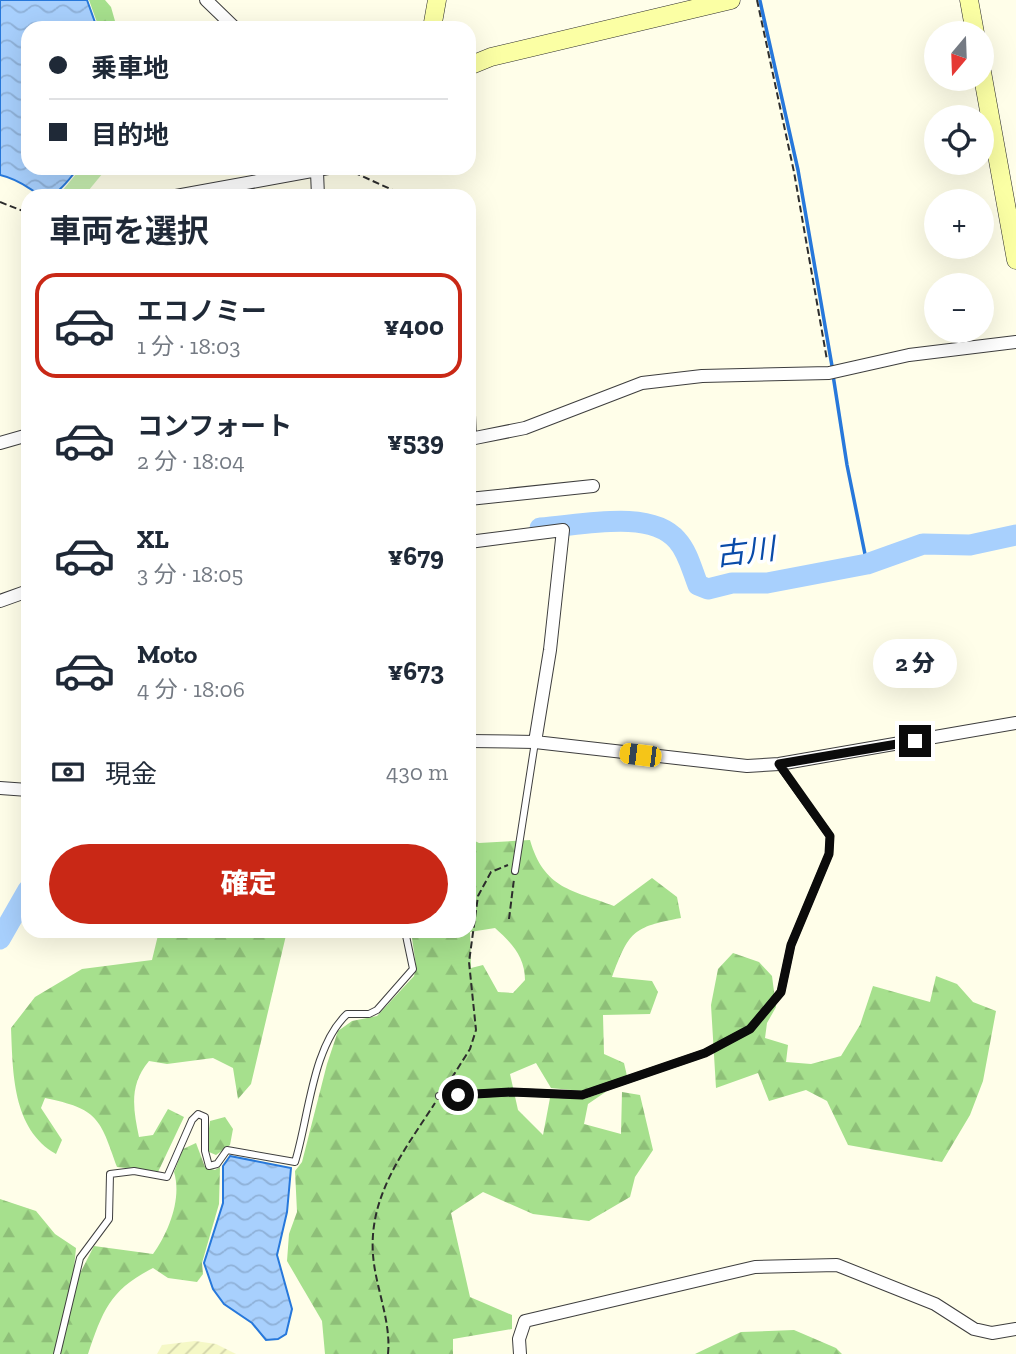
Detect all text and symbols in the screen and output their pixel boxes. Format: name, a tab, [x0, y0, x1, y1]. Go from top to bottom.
north arrow	[924, 21, 994, 91]
map controls	[924, 21, 994, 343]
text: 乗車地	[91, 52, 169, 84]
button: locate	[924, 105, 994, 175]
text: 目的地	[91, 119, 169, 151]
button: +	[924, 189, 994, 259]
text: 車両を選択	[49, 212, 209, 250]
button: −	[924, 273, 994, 343]
icon: car	[53, 294, 116, 357]
text: エコノミー	[137, 295, 267, 327]
text: ¥400	[384, 310, 444, 342]
text: 1 分 · 18:03	[137, 332, 240, 360]
icon: car	[53, 409, 116, 472]
text: コンフォート	[137, 410, 292, 442]
text: ¥539	[387, 425, 444, 457]
text: 2 分 · 18:04	[137, 447, 245, 475]
text: XL	[137, 523, 169, 555]
icon: car	[53, 524, 116, 587]
water label: 古川	[713, 530, 780, 574]
text: ¥679	[388, 540, 444, 572]
text: 3 分 · 18:05	[137, 560, 243, 588]
text: Moto	[137, 638, 197, 670]
icon: car	[53, 639, 116, 702]
callout: 2 分	[873, 640, 957, 688]
text: 2 分	[895, 649, 935, 677]
text: ¥673	[388, 655, 444, 687]
text: 4 分 · 18:06	[137, 675, 245, 703]
route end	[899, 725, 931, 757]
car	[618, 742, 663, 768]
icon: cash	[49, 753, 87, 791]
text: 現金	[105, 758, 157, 790]
text: 430 m	[386, 758, 448, 786]
button: 確定	[49, 844, 448, 924]
route start	[442, 1079, 474, 1111]

